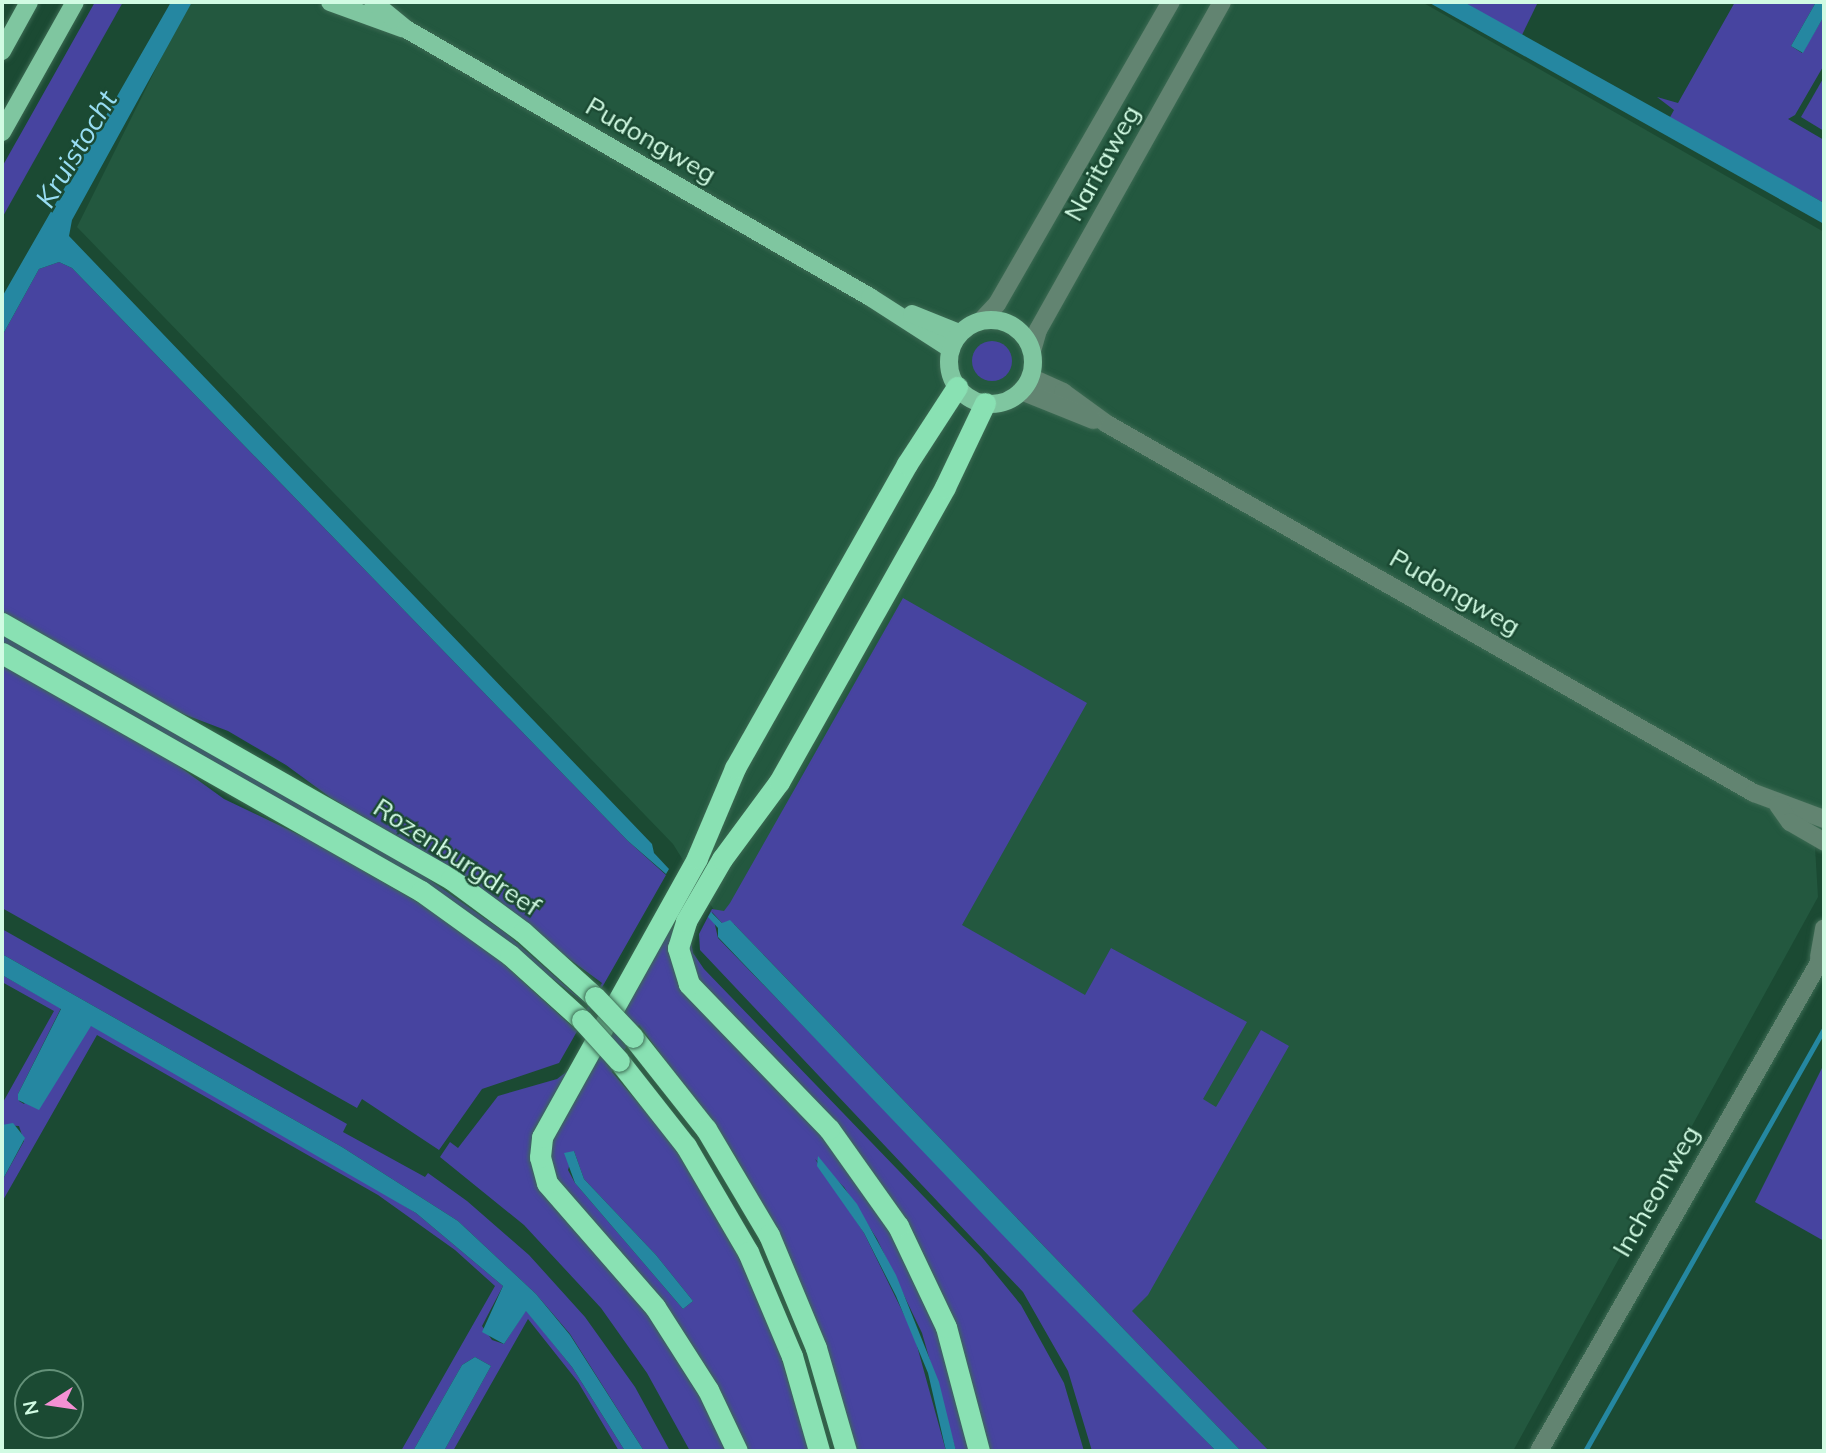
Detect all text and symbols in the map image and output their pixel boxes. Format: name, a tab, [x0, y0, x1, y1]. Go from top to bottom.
water label: Kruistocht	[28, 85, 124, 213]
street label: Pudongweg	[580, 90, 722, 190]
street label: Naritaweg	[1057, 100, 1147, 226]
street label: Pudongweg	[1384, 542, 1526, 642]
street label: Rozenburgdreef	[368, 792, 546, 922]
street label: Incheonweg	[1606, 1120, 1706, 1262]
north arrow	[14, 1369, 84, 1439]
text: N	[17, 1398, 44, 1417]

